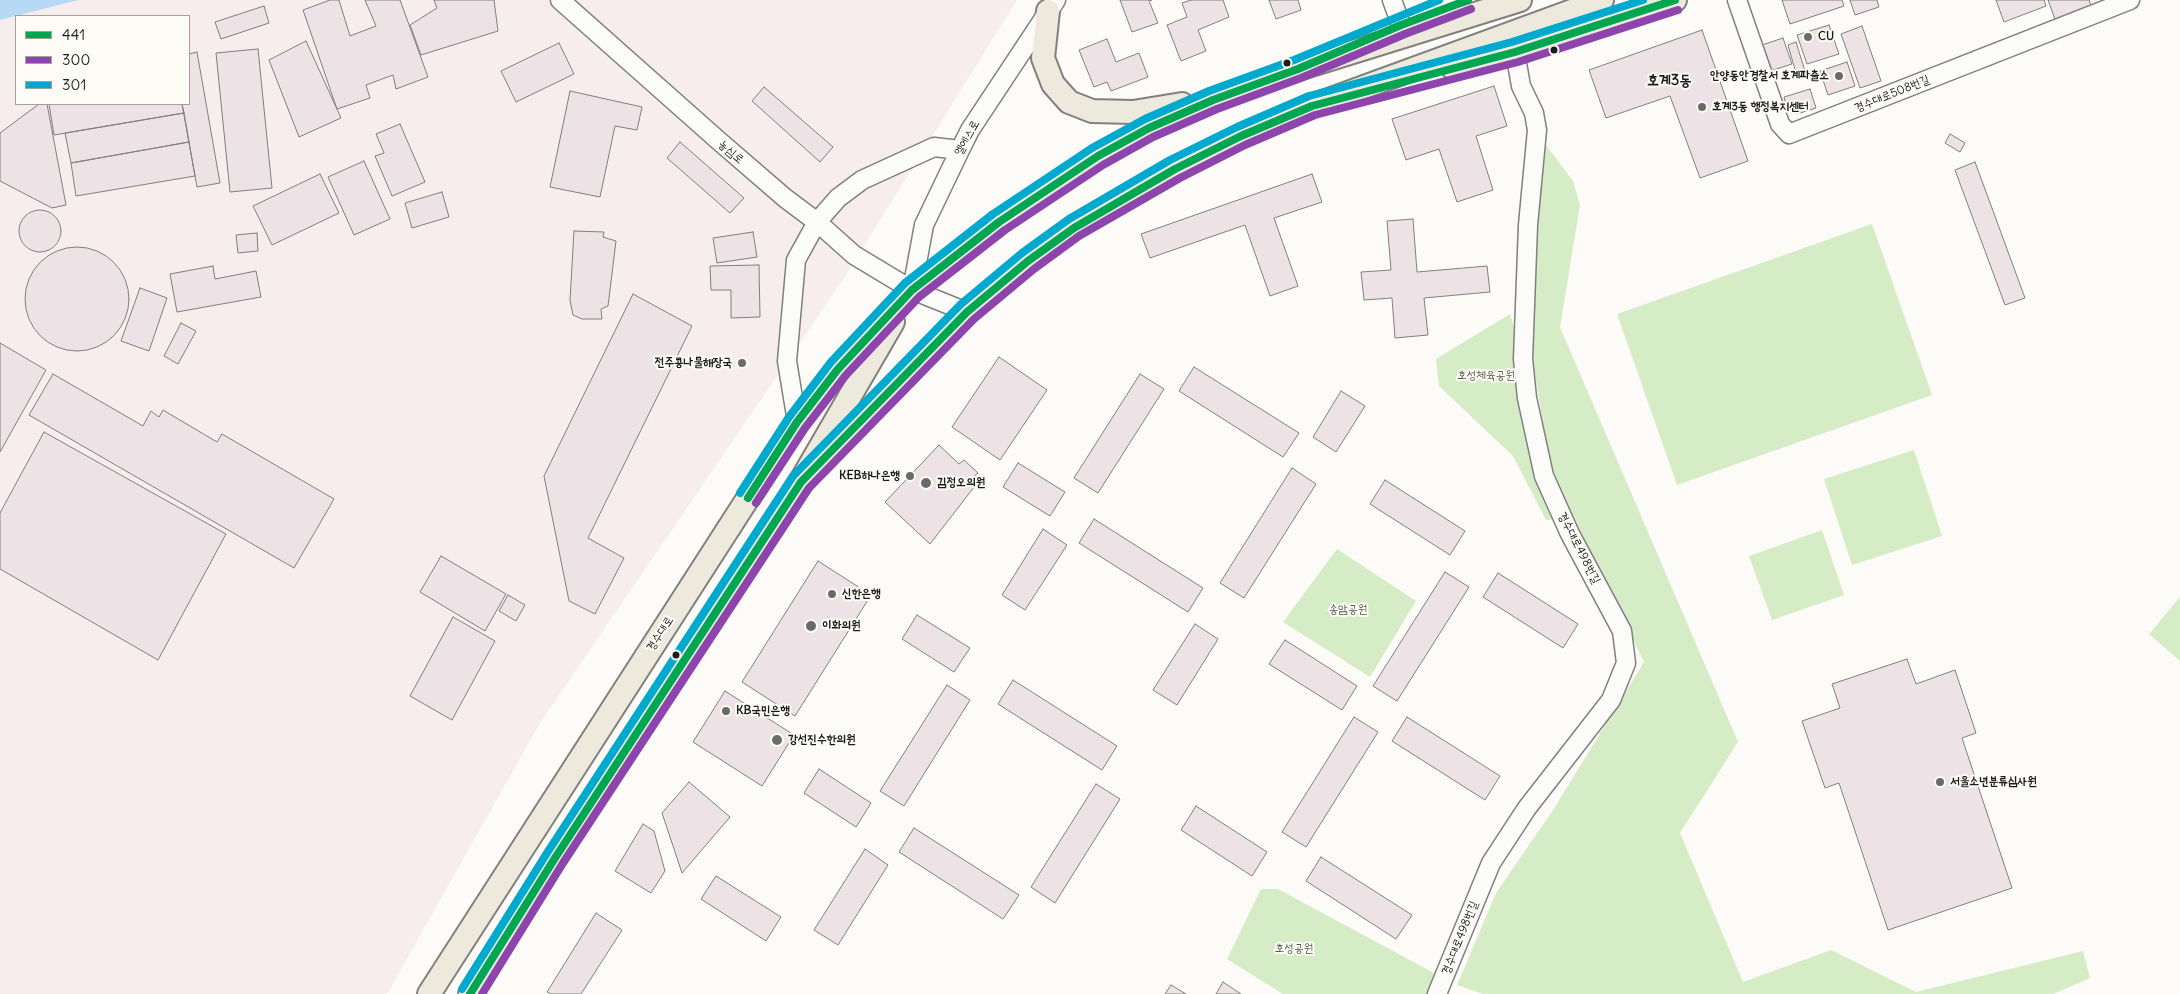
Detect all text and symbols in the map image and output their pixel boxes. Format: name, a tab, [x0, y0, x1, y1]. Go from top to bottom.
legend	[15, 15, 190, 105]
text: 441	[62, 25, 85, 44]
place label: CU	[1818, 30, 1834, 44]
marker: CU	[1802, 31, 1814, 43]
unlabelled marker	[1549, 45, 1559, 55]
text: 300	[62, 50, 90, 69]
unlabelled marker	[1282, 58, 1292, 68]
place label: 안양동안경찰서 호계파출소	[1710, 69, 1829, 83]
marker: 안양동안경찰서 호계파출소	[1833, 70, 1845, 82]
district label: 호계3동	[1647, 72, 1691, 90]
street label: 경수대로508번길	[1852, 72, 1932, 116]
text: 301	[62, 75, 86, 94]
place label: 호계3동 행정복지센터	[1712, 100, 1809, 114]
marker: 호계3동 행정복지센터	[1696, 101, 1708, 113]
street label: 엘에스로	[951, 118, 983, 158]
street label: 농심로	[715, 137, 747, 167]
place label: 전주콩나물해장국	[655, 356, 732, 370]
marker: 전주콩나물해장국	[736, 357, 748, 369]
park label: 호성체육공원	[1457, 369, 1515, 383]
place label: KEB하나은행	[839, 469, 900, 483]
marker: KEB하나은행	[904, 470, 916, 482]
marker: 김정오의원	[919, 476, 933, 490]
place label: 김정오의원	[937, 476, 985, 490]
street label: 경수대로498번길	[1555, 510, 1603, 586]
place label: 신한은행	[842, 587, 881, 601]
marker: 신한은행	[826, 588, 838, 600]
park label: 송암공원	[1329, 603, 1367, 617]
street label: 경수대로	[643, 614, 677, 654]
marker: 이화의원	[804, 619, 818, 633]
place label: 이화의원	[822, 619, 861, 633]
unlabelled marker	[671, 650, 681, 660]
place label: KB국민은행	[736, 704, 790, 718]
marker: KB국민은행	[720, 705, 732, 717]
marker: 강선진수한의원	[770, 733, 784, 747]
place label: 강선진수한의원	[788, 733, 856, 747]
place label: 서울소년분류심사원	[1950, 775, 2037, 789]
marker: 서울소년분류심사원	[1934, 776, 1946, 788]
street label: 경수대로498번길	[1439, 899, 1481, 977]
park label: 호성공원	[1275, 942, 1313, 956]

